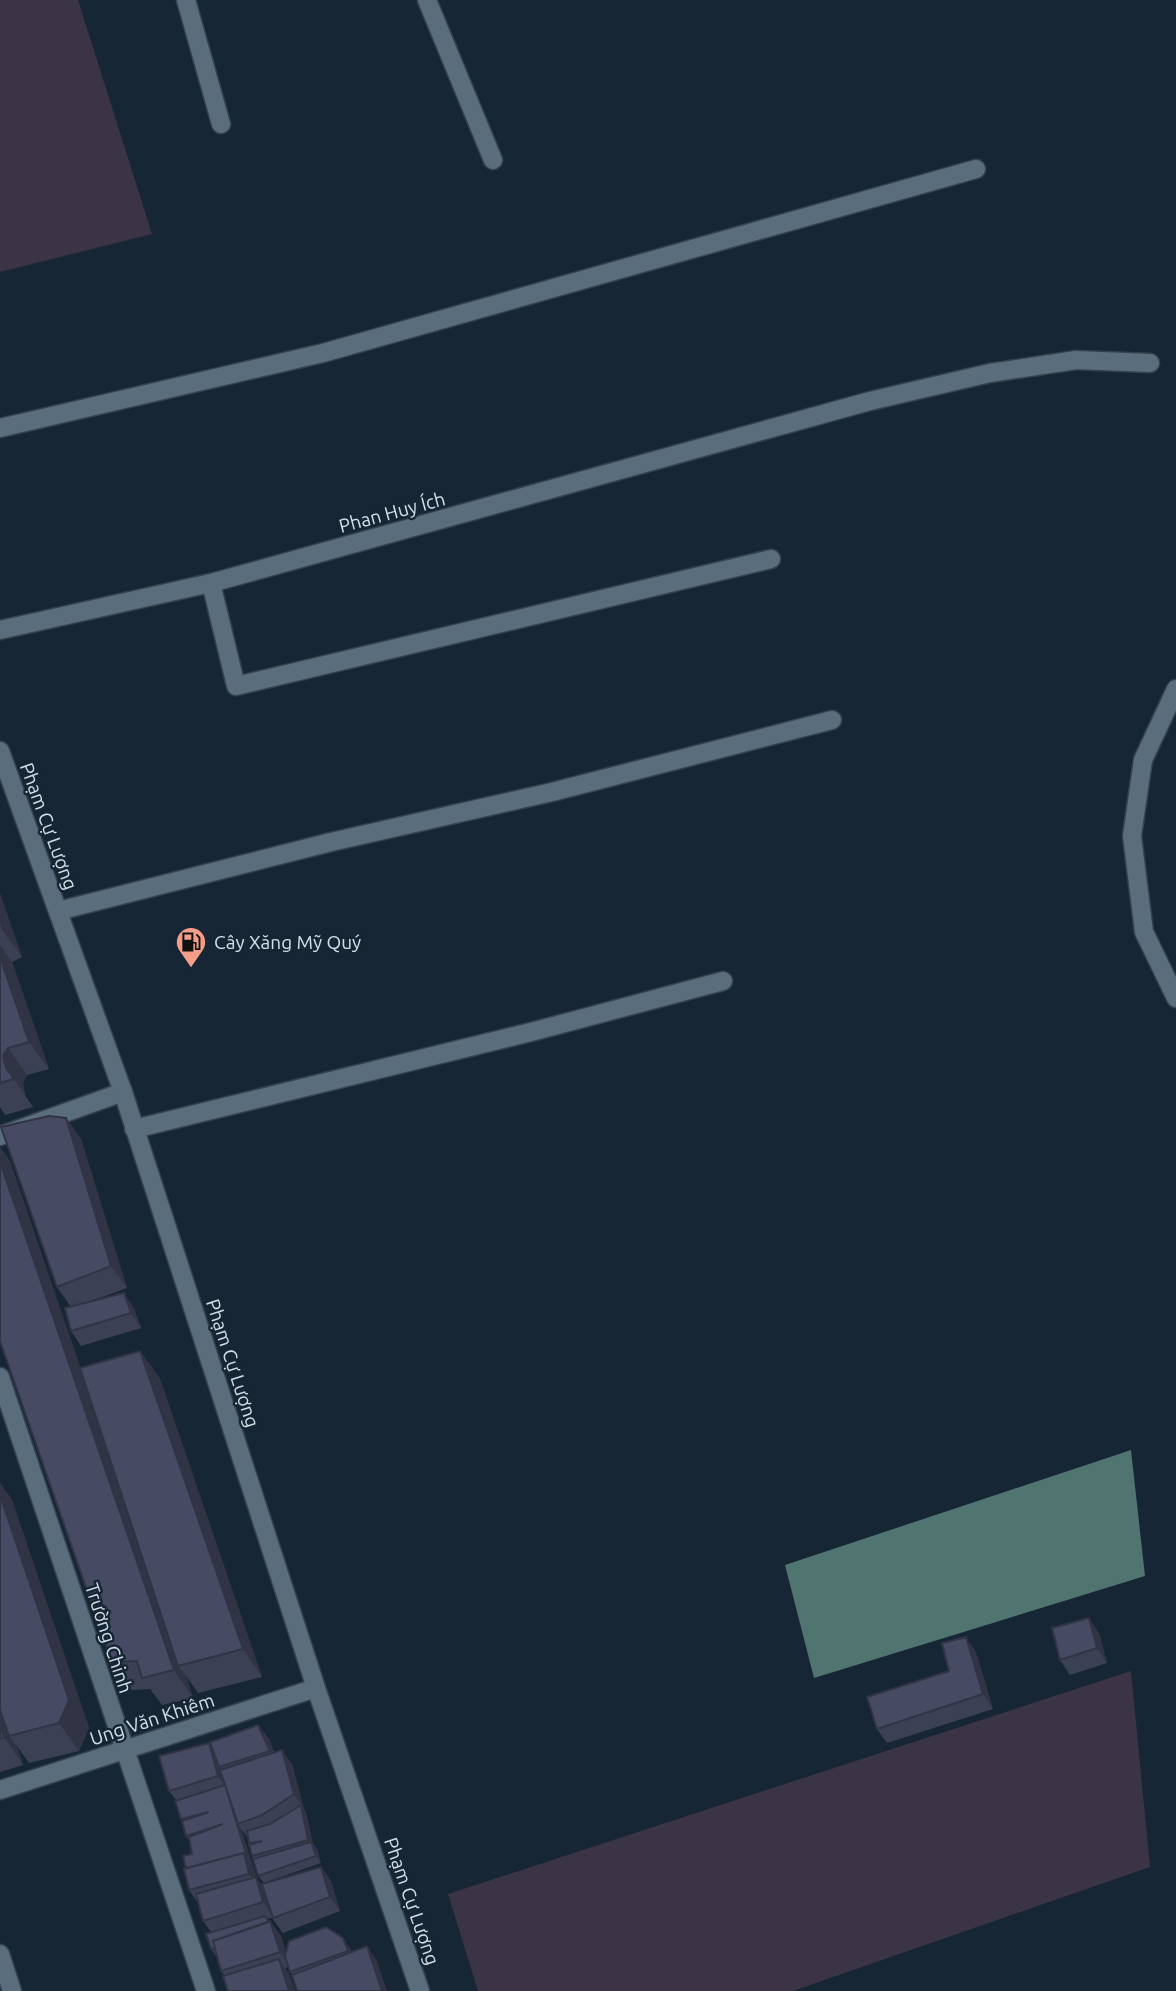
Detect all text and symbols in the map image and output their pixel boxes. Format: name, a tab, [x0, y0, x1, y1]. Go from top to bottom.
street label: Phan Huy Ích	[336, 487, 448, 537]
street label: Phạm Cự Lượng	[16, 759, 82, 893]
fuel station icon: Cây Xăng Mỹ Quý	[174, 925, 208, 969]
place label: Cây Xăng Mỹ Quý	[214, 931, 361, 953]
street label: Phạm Cự Lượng	[202, 1296, 264, 1430]
street label: Trường Chinh	[81, 1580, 137, 1696]
street label: Ung Văn Khiêm	[87, 1688, 217, 1750]
street label: Phạm Cự Lượng	[380, 1834, 444, 1968]

